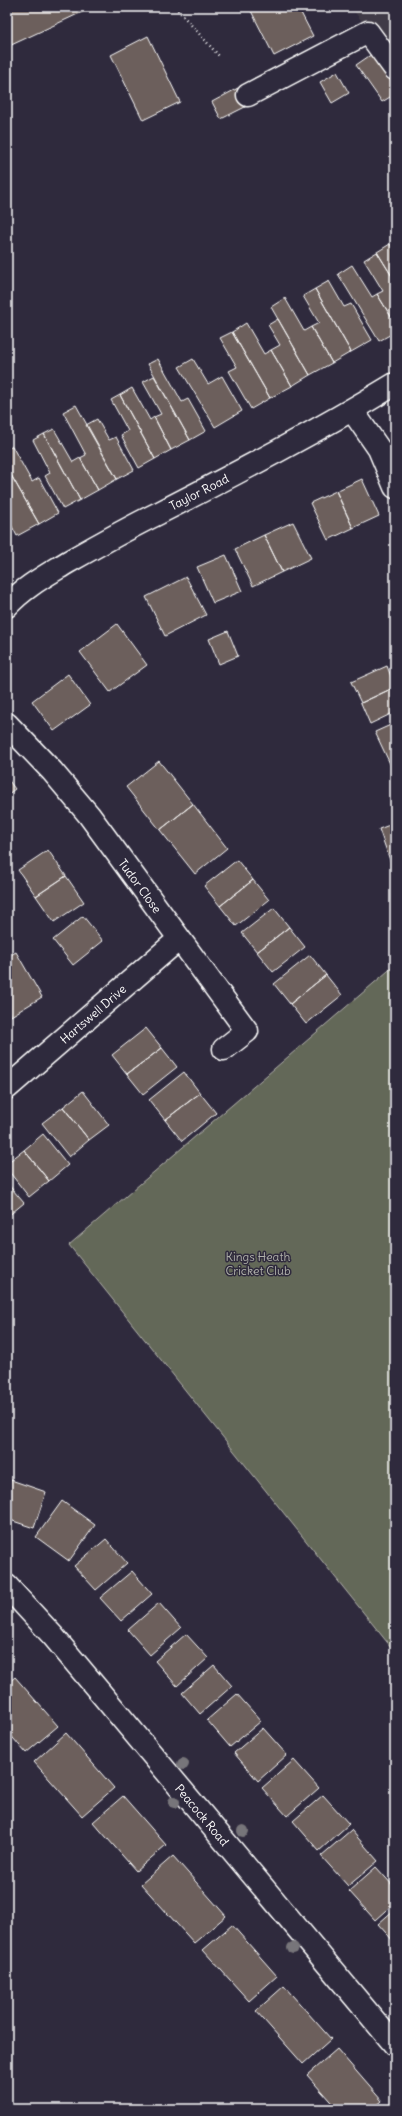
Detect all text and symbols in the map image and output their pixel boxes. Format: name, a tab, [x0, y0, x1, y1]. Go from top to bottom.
street label: Taylor Road	[167, 471, 231, 513]
street label: Tudor Close	[115, 856, 165, 916]
street label: Hartswell Drive	[57, 981, 129, 1047]
park label: Kings Heath Cricket Club	[225, 1249, 291, 1278]
street label: Peacock Road	[172, 1781, 232, 1849]

